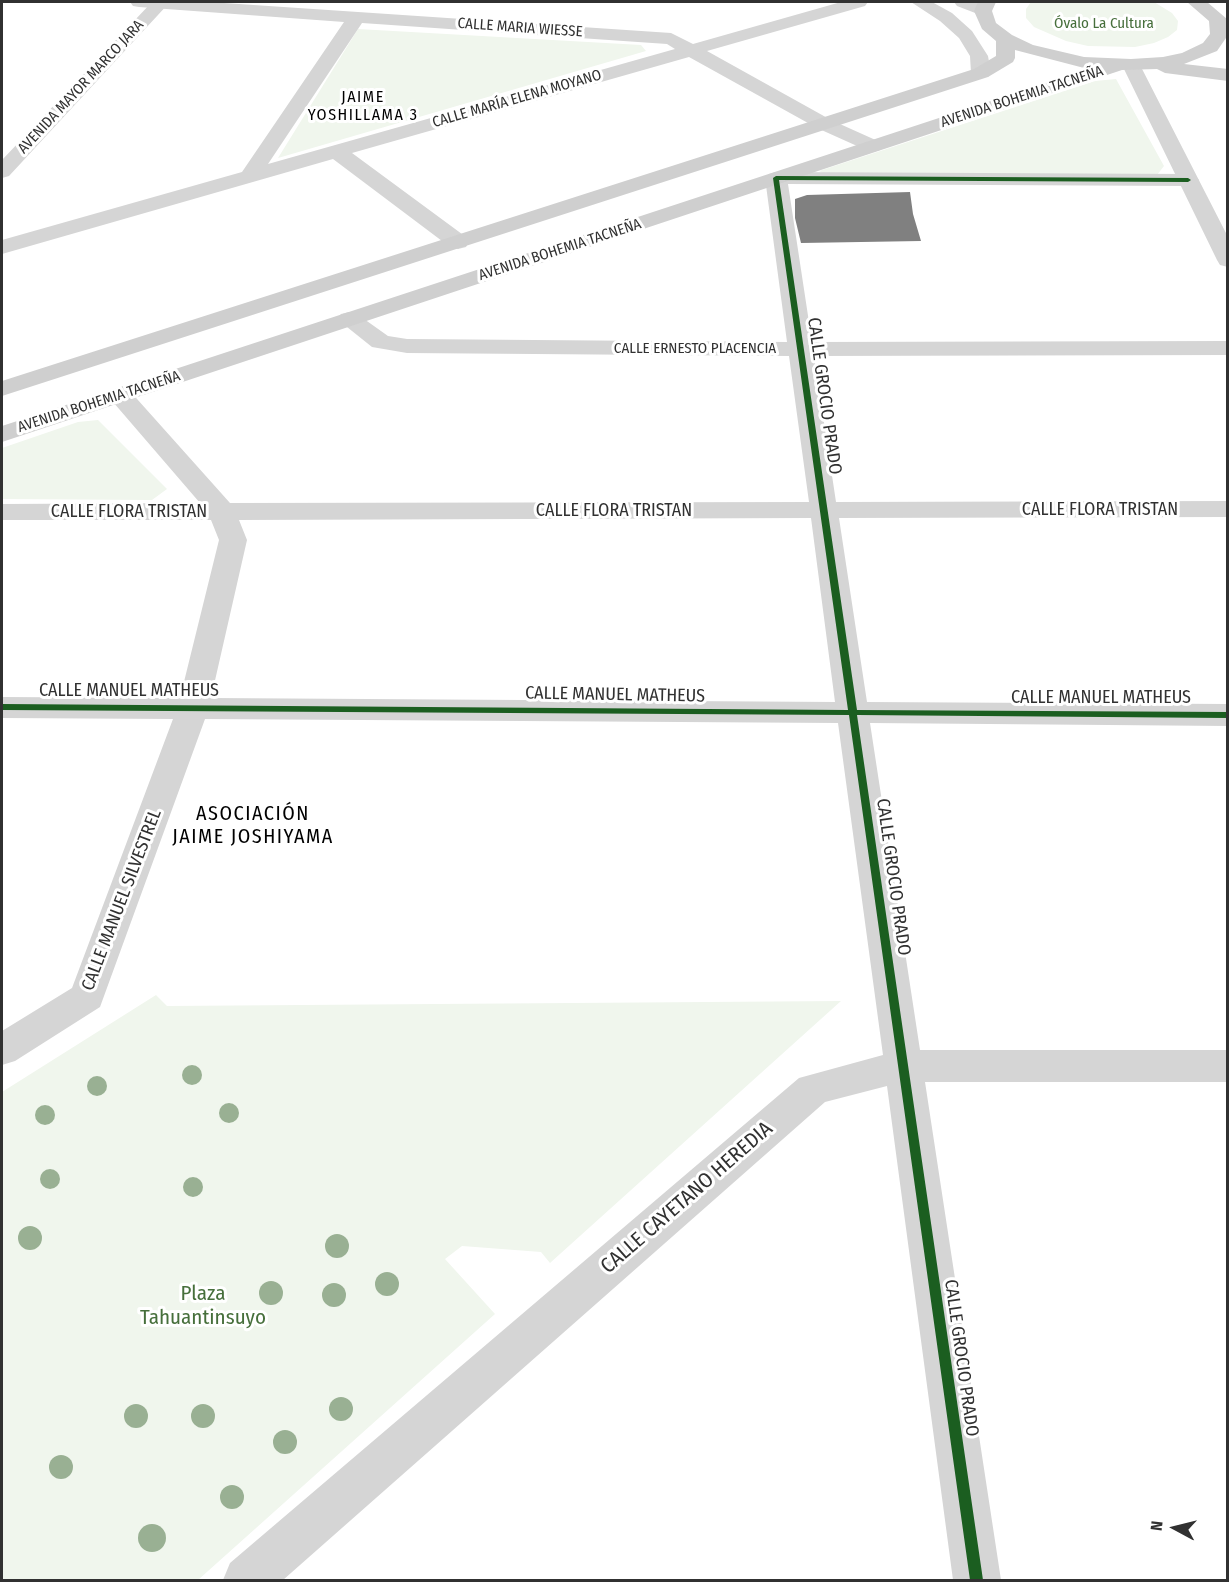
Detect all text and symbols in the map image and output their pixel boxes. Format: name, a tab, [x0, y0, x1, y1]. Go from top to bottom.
street label: CALLE MARIA WIESSE	[457, 15, 583, 41]
park label: Óvalo La Cultura	[1054, 15, 1154, 33]
street label: AVENIDA MAYOR MARCO JARA	[14, 16, 148, 158]
street label: AVENIDA BOHEMIA TACNEÑA	[938, 62, 1106, 132]
street label: CALLE MARÍA ELENA MOYANO	[430, 66, 604, 132]
district label: JAIME YOSHILLAMA 3	[308, 88, 418, 126]
street label: AVENIDA BOHEMIA TACNEÑA	[476, 215, 644, 285]
street label: CALLE GROCIO PRADO	[802, 316, 846, 476]
street label: CALLE ERNESTO PLACENCIA	[614, 340, 776, 358]
street label: AVENIDA BOHEMIA TACNEÑA	[15, 367, 183, 437]
street label: CALLE FLORA TRISTAN	[1022, 499, 1178, 521]
street label: CALLE FLORA TRISTAN	[536, 500, 692, 522]
street label: CALLE FLORA TRISTAN	[51, 501, 207, 523]
street label: CALLE MANUEL MATHEUS	[39, 680, 219, 702]
street label: CALLE MANUEL MATHEUS	[525, 683, 705, 707]
street label: CALLE MANUEL MATHEUS	[1011, 687, 1191, 709]
street label: CALLE GROCIO PRADO	[871, 797, 915, 957]
district label: ASOCIACIÓN JAIME JOSHIYAMA	[172, 802, 334, 849]
street label: CALLE MANUEL SILVESTREL	[77, 806, 167, 994]
street label: CALLE CAYETANO HEREDIA	[596, 1117, 778, 1279]
street label: CALLE GROCIO PRADO	[939, 1278, 983, 1438]
park label: Plaza Tahuantinsuyo	[140, 1281, 266, 1331]
north arrow	[1145, 1498, 1205, 1558]
text: N	[1147, 1520, 1167, 1532]

